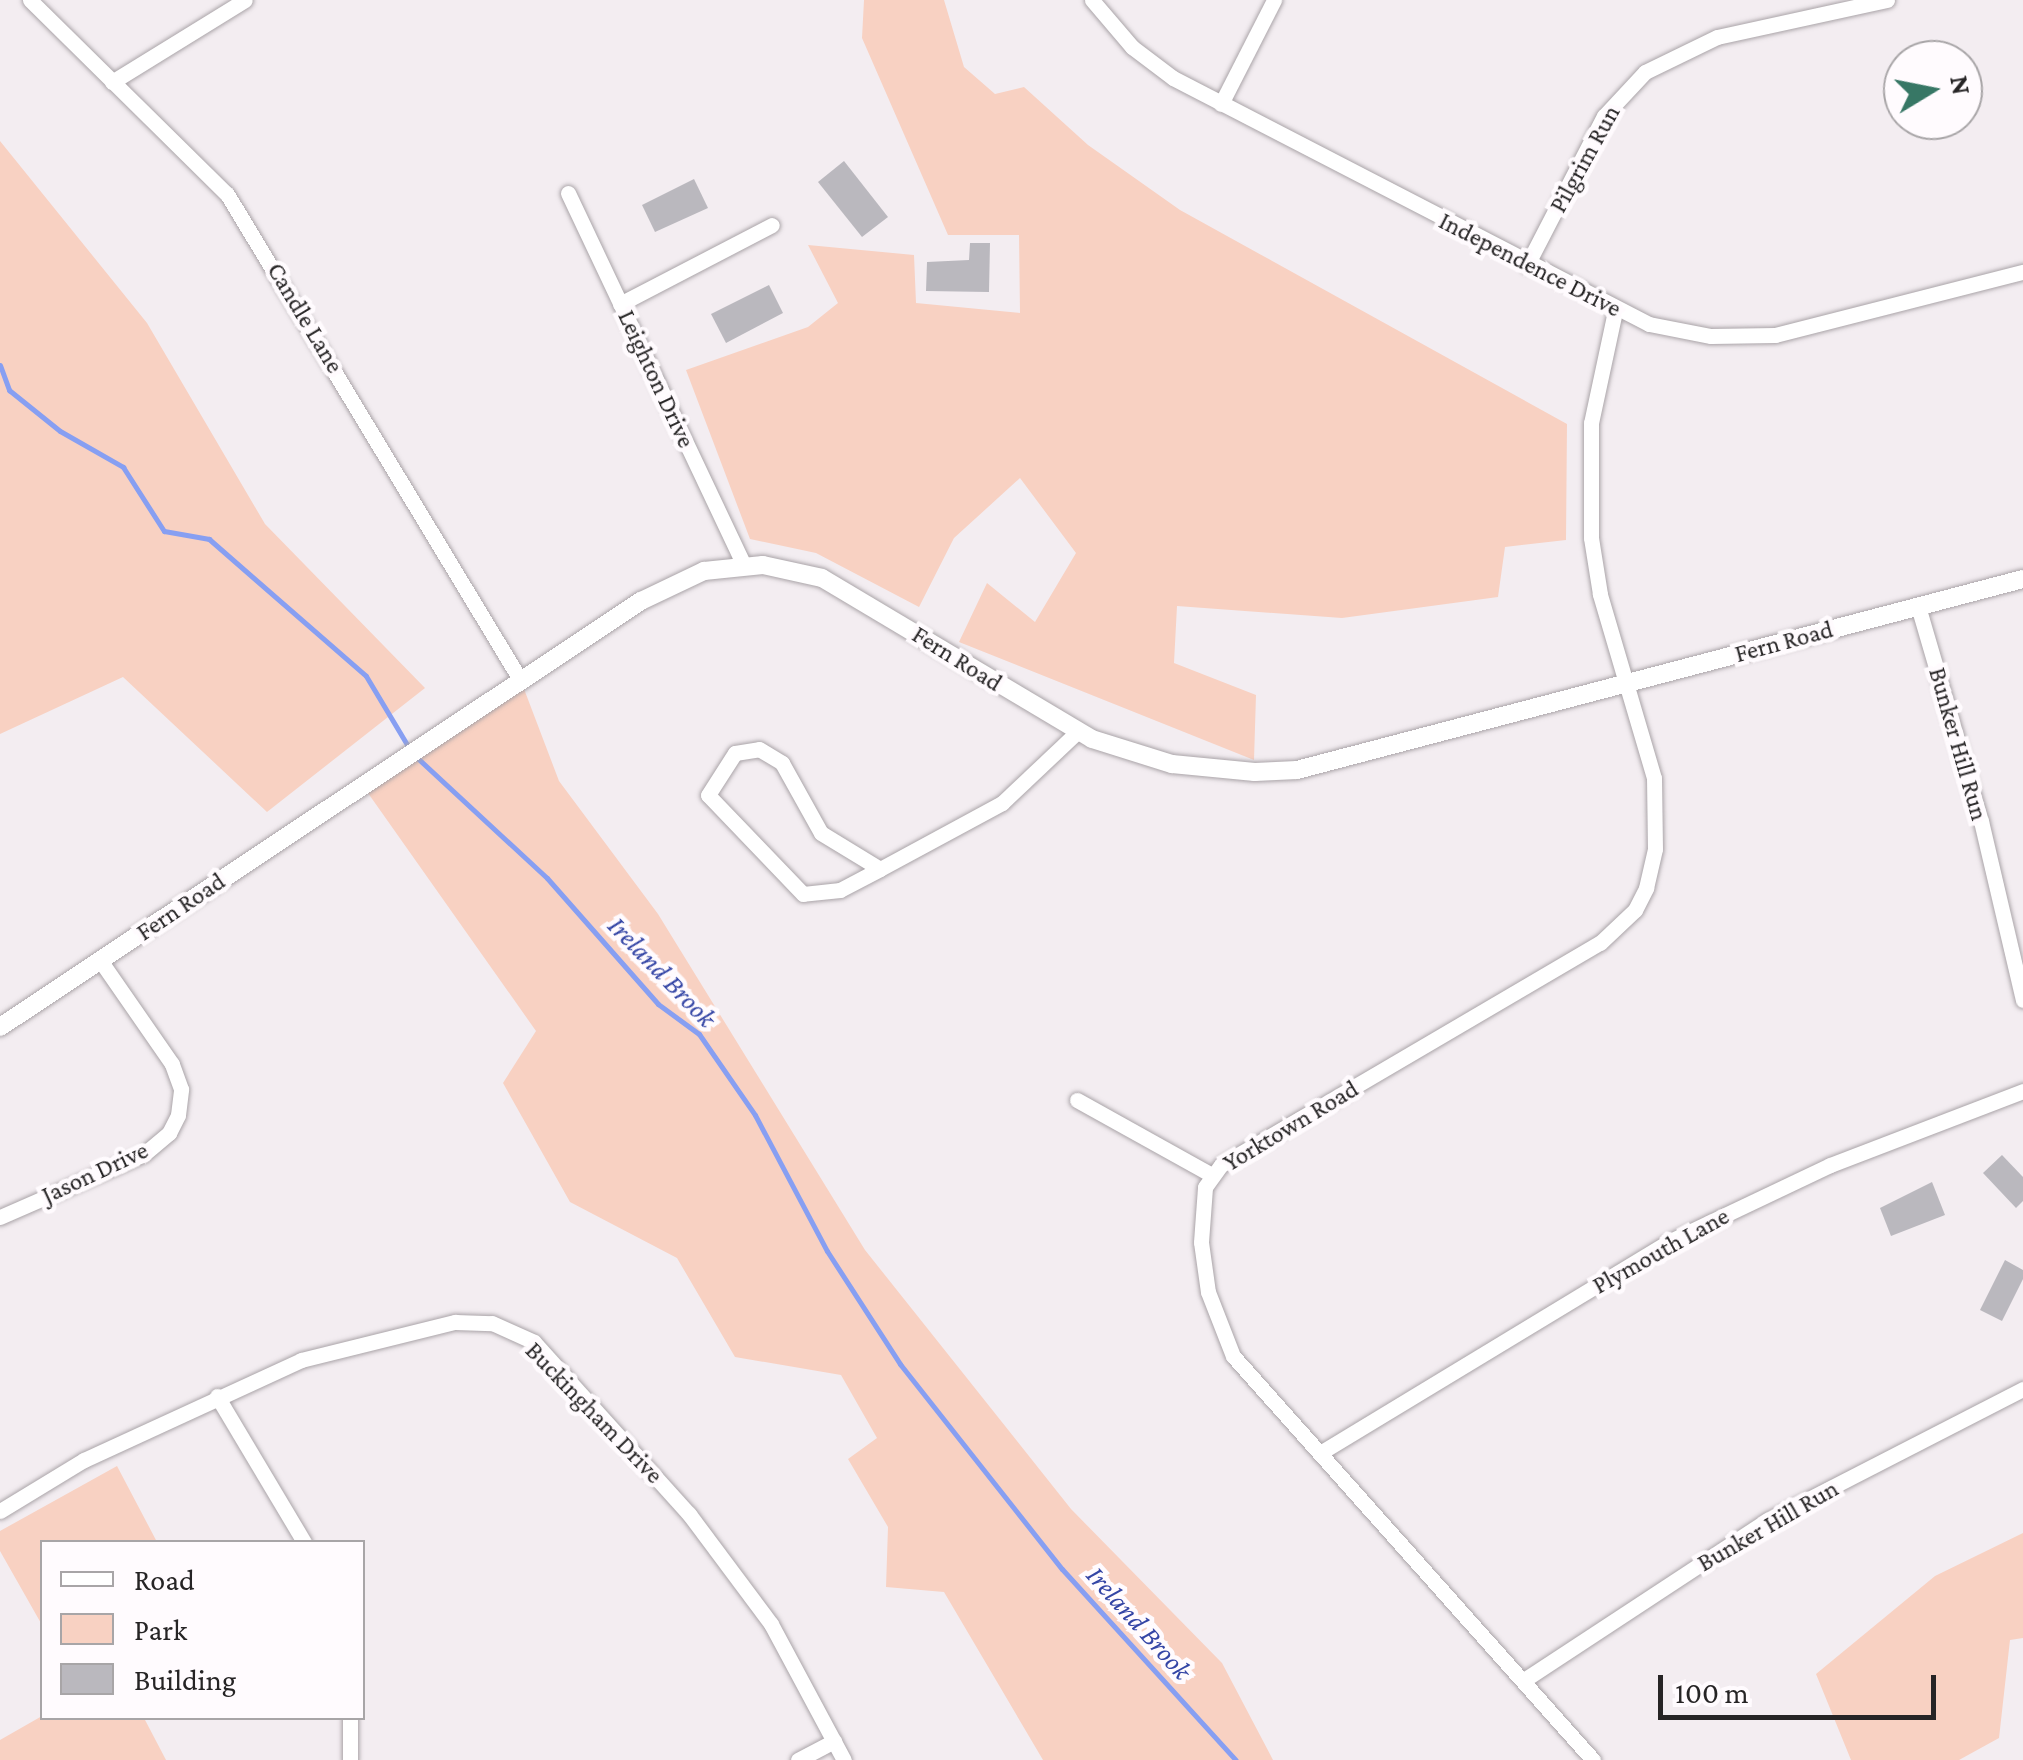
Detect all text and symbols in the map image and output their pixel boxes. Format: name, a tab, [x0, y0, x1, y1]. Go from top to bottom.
north arrow	[1883, 40, 1983, 140]
text: N	[1944, 73, 1978, 97]
street label: Pilgrim Run	[1543, 100, 1627, 218]
street label: Independence Drive	[1434, 206, 1626, 324]
street label: Candle Lane	[260, 257, 350, 379]
street label: Leighton Drive	[611, 305, 701, 453]
street label: Fern Road	[1732, 615, 1836, 669]
street label: Fern Road	[906, 620, 1008, 698]
street label: Bunker Hill Run	[1922, 664, 1994, 824]
street label: Fern Road	[131, 866, 231, 948]
water label: Ireland Brook	[601, 909, 723, 1035]
street label: Yorktown Road	[1218, 1074, 1364, 1178]
street label: Jason Drive	[37, 1135, 153, 1211]
street label: Plymouth Lane	[1588, 1201, 1734, 1301]
street label: Buckingham Drive	[519, 1336, 669, 1490]
street label: Bunker Hill Run	[1692, 1474, 1844, 1578]
legend	[40, 1540, 365, 1720]
water label: Ireland Brook	[1079, 1559, 1199, 1687]
text: Road	[134, 1563, 195, 1596]
text: Park	[134, 1613, 187, 1646]
scale bar	[1663, 1655, 1940, 1717]
text: Building	[134, 1663, 236, 1696]
text: 100 m	[1675, 1676, 1749, 1709]

